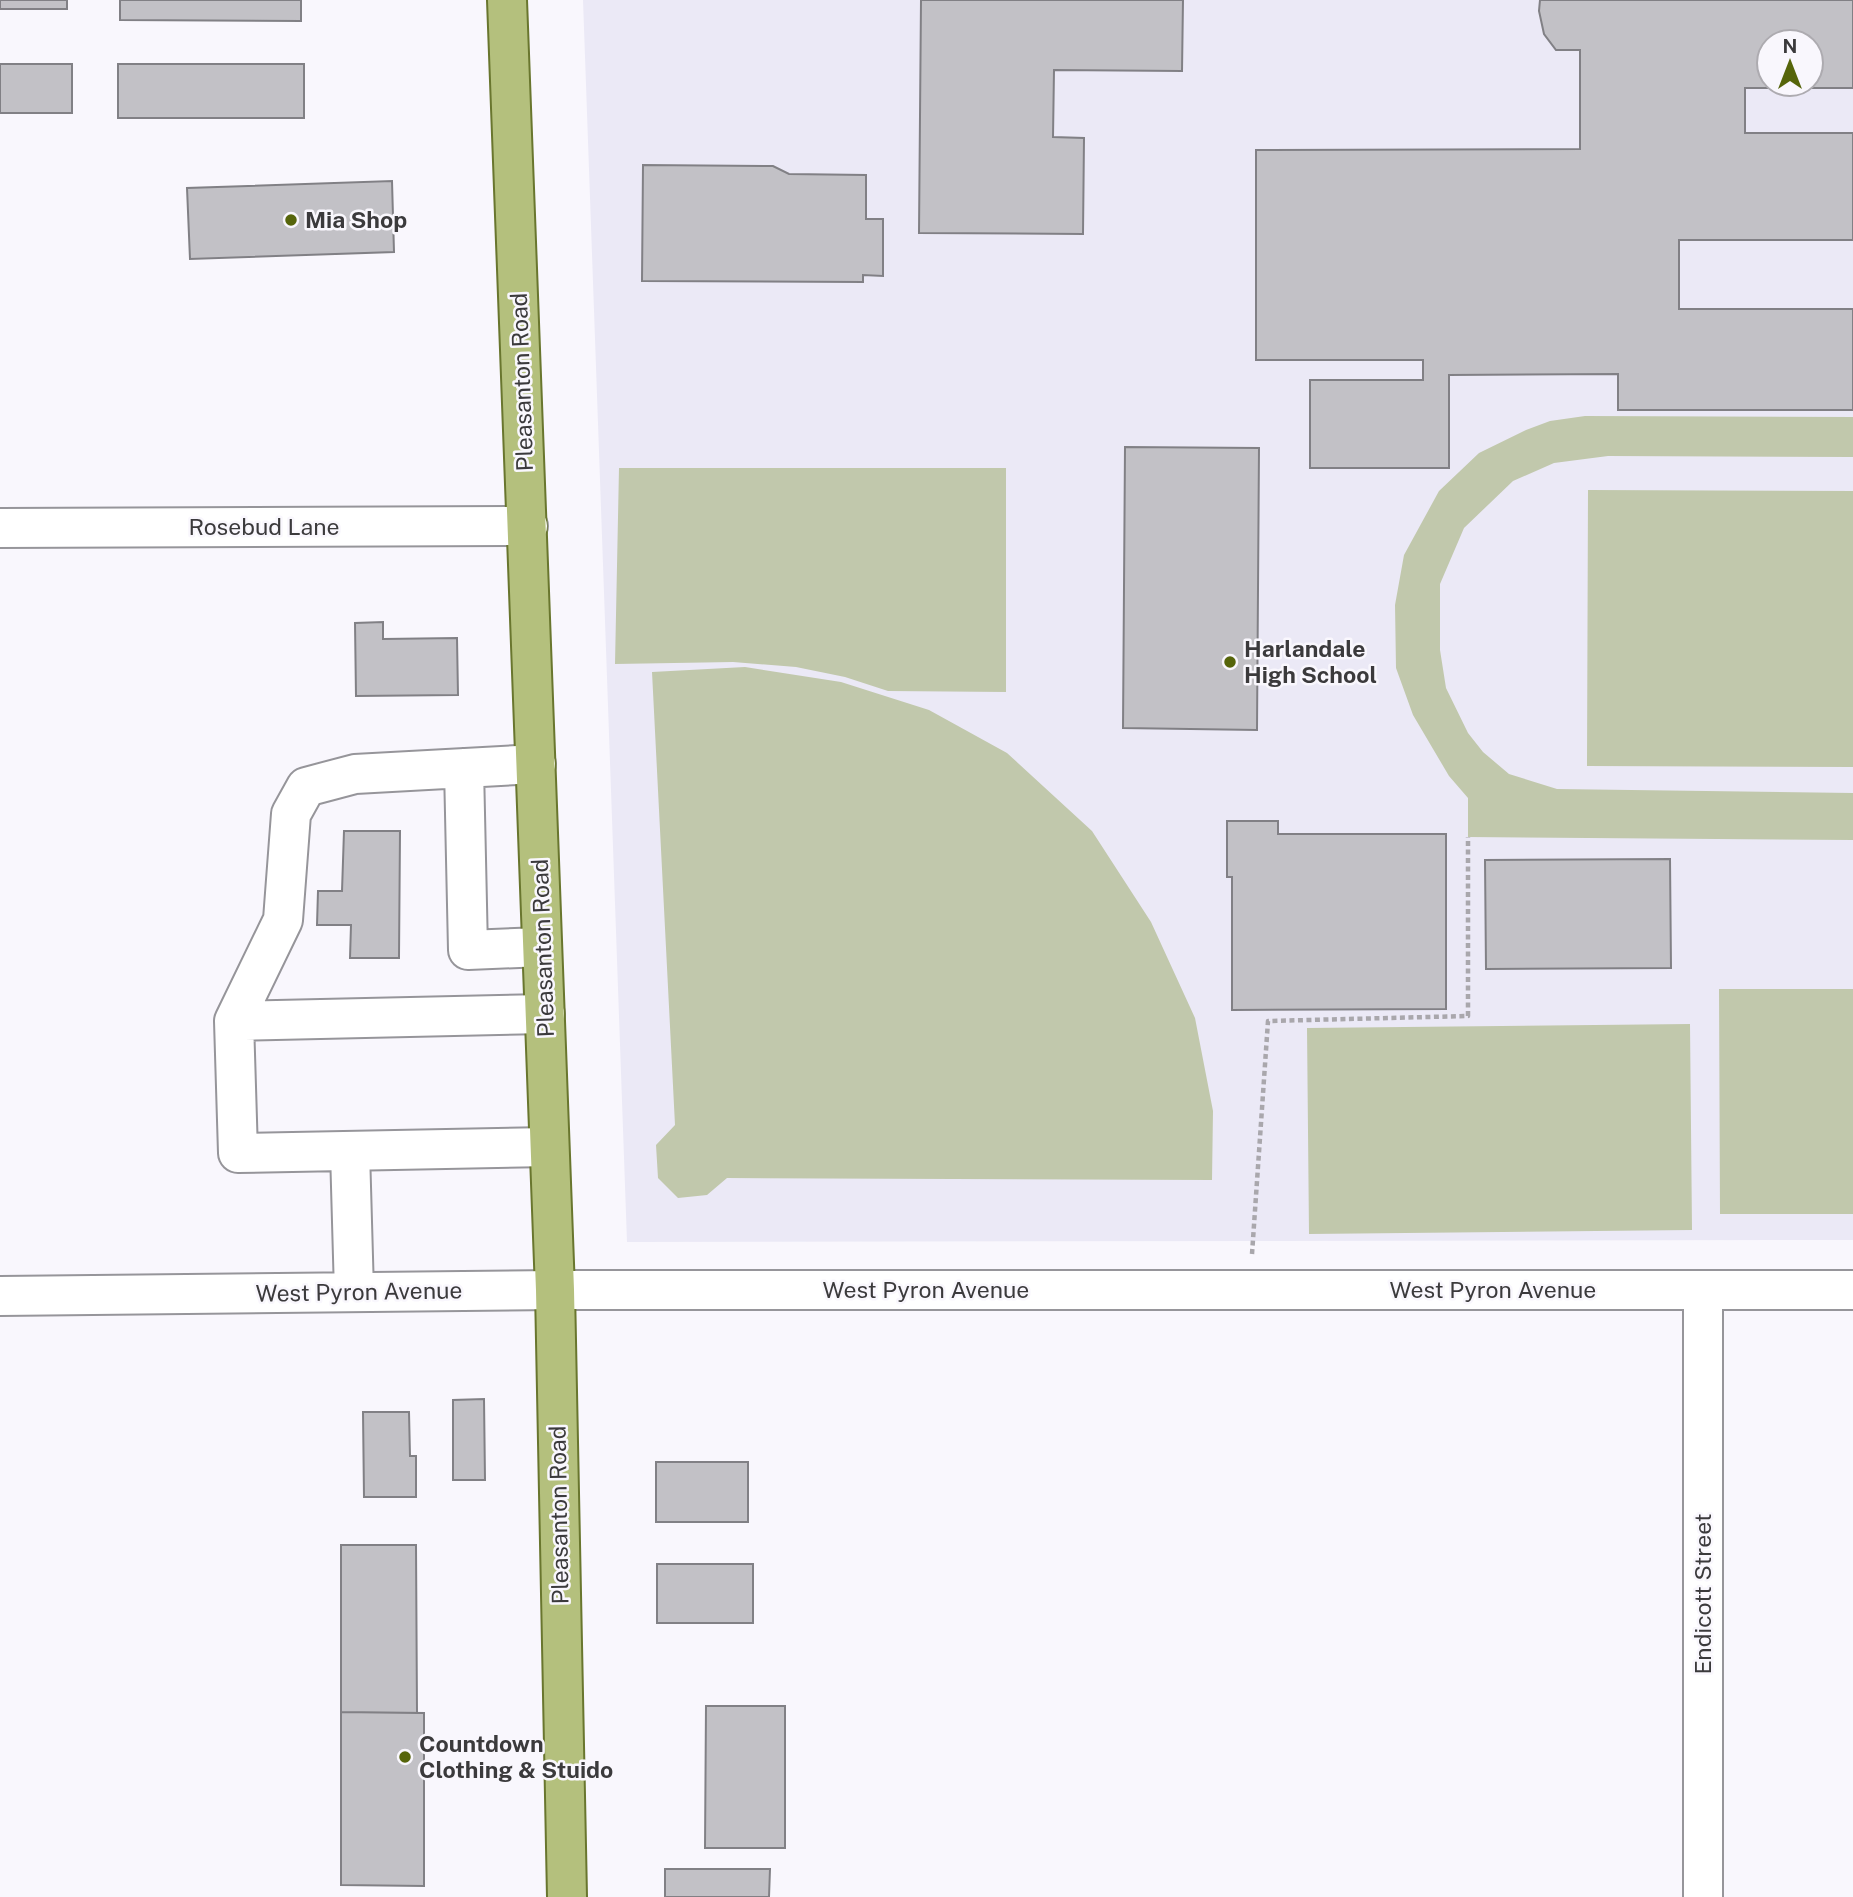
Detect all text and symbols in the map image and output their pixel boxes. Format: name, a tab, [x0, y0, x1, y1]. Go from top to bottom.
north arrow	[1755, 28, 1825, 98]
text: N	[1783, 35, 1797, 57]
place label: Mia Shop	[305, 206, 407, 233]
marker: Mia Shop	[283, 212, 299, 228]
street label: Pleasanton Road	[505, 292, 538, 472]
street label: Rosebud Lane	[188, 513, 340, 540]
place label: Harlandale High School	[1244, 635, 1377, 688]
marker: Harlandale High School	[1222, 654, 1238, 670]
street label: Pleasanton Road	[526, 858, 559, 1038]
street label: West Pyron Avenue	[255, 1276, 463, 1307]
street label: West Pyron Avenue	[823, 1276, 1029, 1303]
street label: West Pyron Avenue	[1390, 1276, 1596, 1303]
street label: Pleasanton Road	[543, 1425, 574, 1605]
street label: Endicott Street	[1689, 1513, 1716, 1675]
place label: Countdown Clothing & Stuido	[419, 1730, 613, 1783]
marker: Countdown Clothing & Stuido	[397, 1749, 413, 1765]

